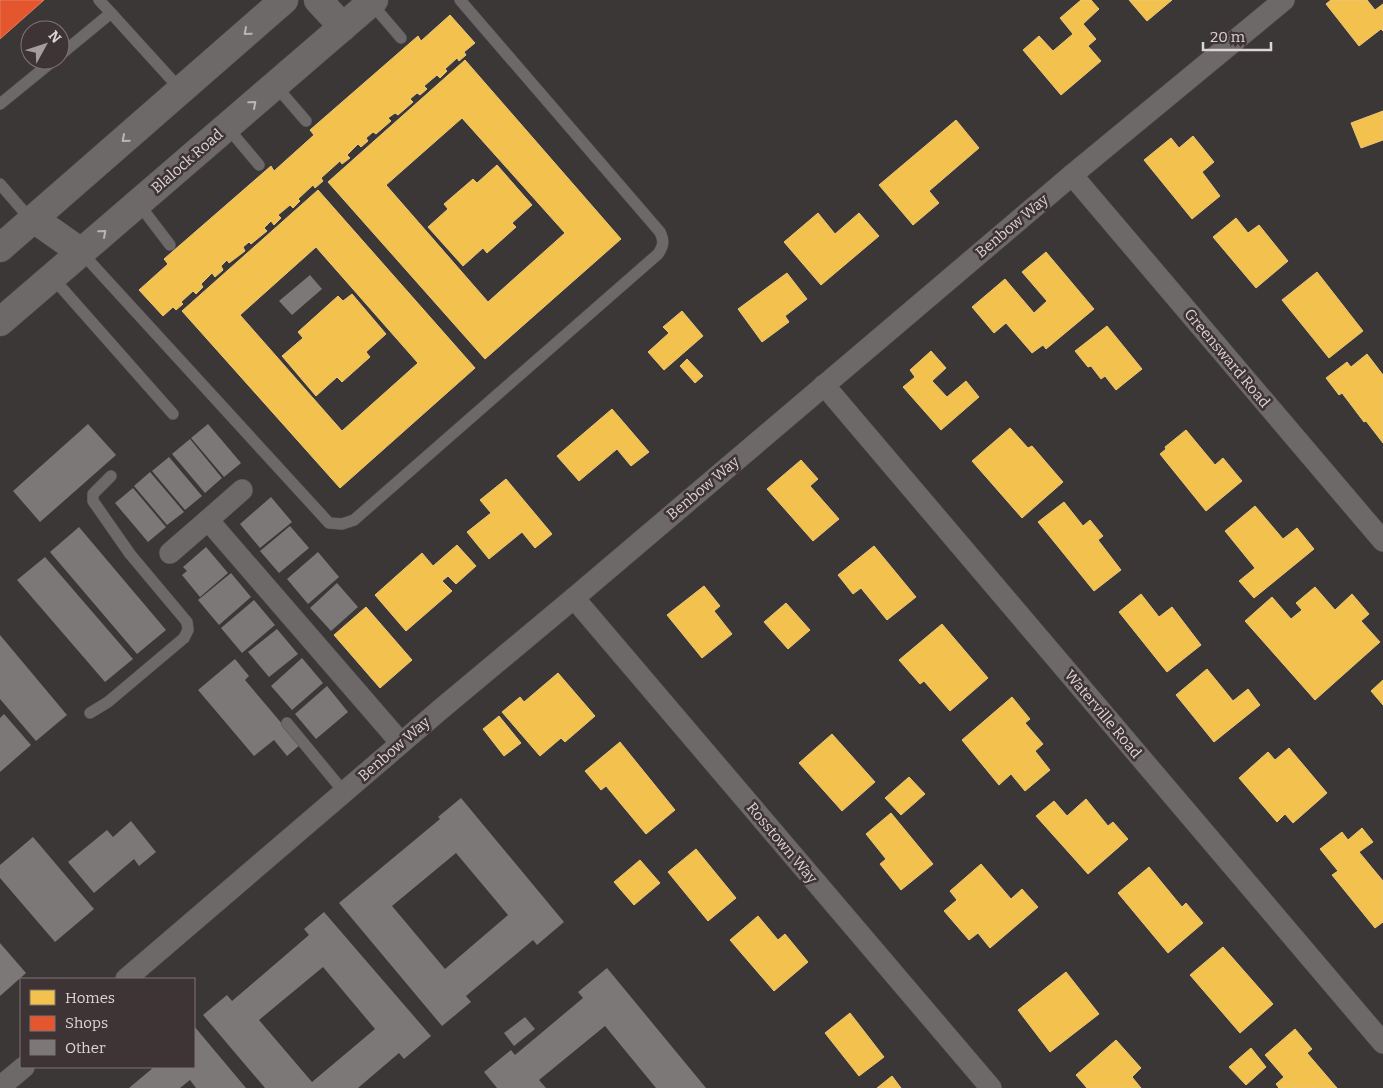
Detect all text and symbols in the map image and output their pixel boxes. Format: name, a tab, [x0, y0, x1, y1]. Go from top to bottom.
north arrow	[20, 20, 70, 70]
scale bar	[1203, 20, 1270, 52]
one-way arrow	[244, 26, 253, 35]
text: N	[45, 27, 65, 47]
text: 20 m	[1210, 28, 1246, 46]
one-way arrow	[247, 102, 256, 110]
street label: Blalock Road	[148, 125, 227, 197]
one-way arrow	[121, 134, 130, 143]
street label: Benbow Way	[972, 190, 1052, 262]
one-way arrow	[97, 230, 106, 239]
street label: Greensward Road	[1180, 305, 1274, 411]
street label: Benbow Way	[663, 452, 743, 524]
street label: Waterville Road	[1061, 666, 1145, 762]
street label: Benbow Way	[355, 713, 434, 785]
street label: Rosstown Way	[743, 799, 821, 887]
legend	[20, 978, 195, 1068]
text: Homes	[65, 989, 115, 1007]
text: Shops	[65, 1014, 108, 1032]
text: Other	[65, 1039, 106, 1057]

